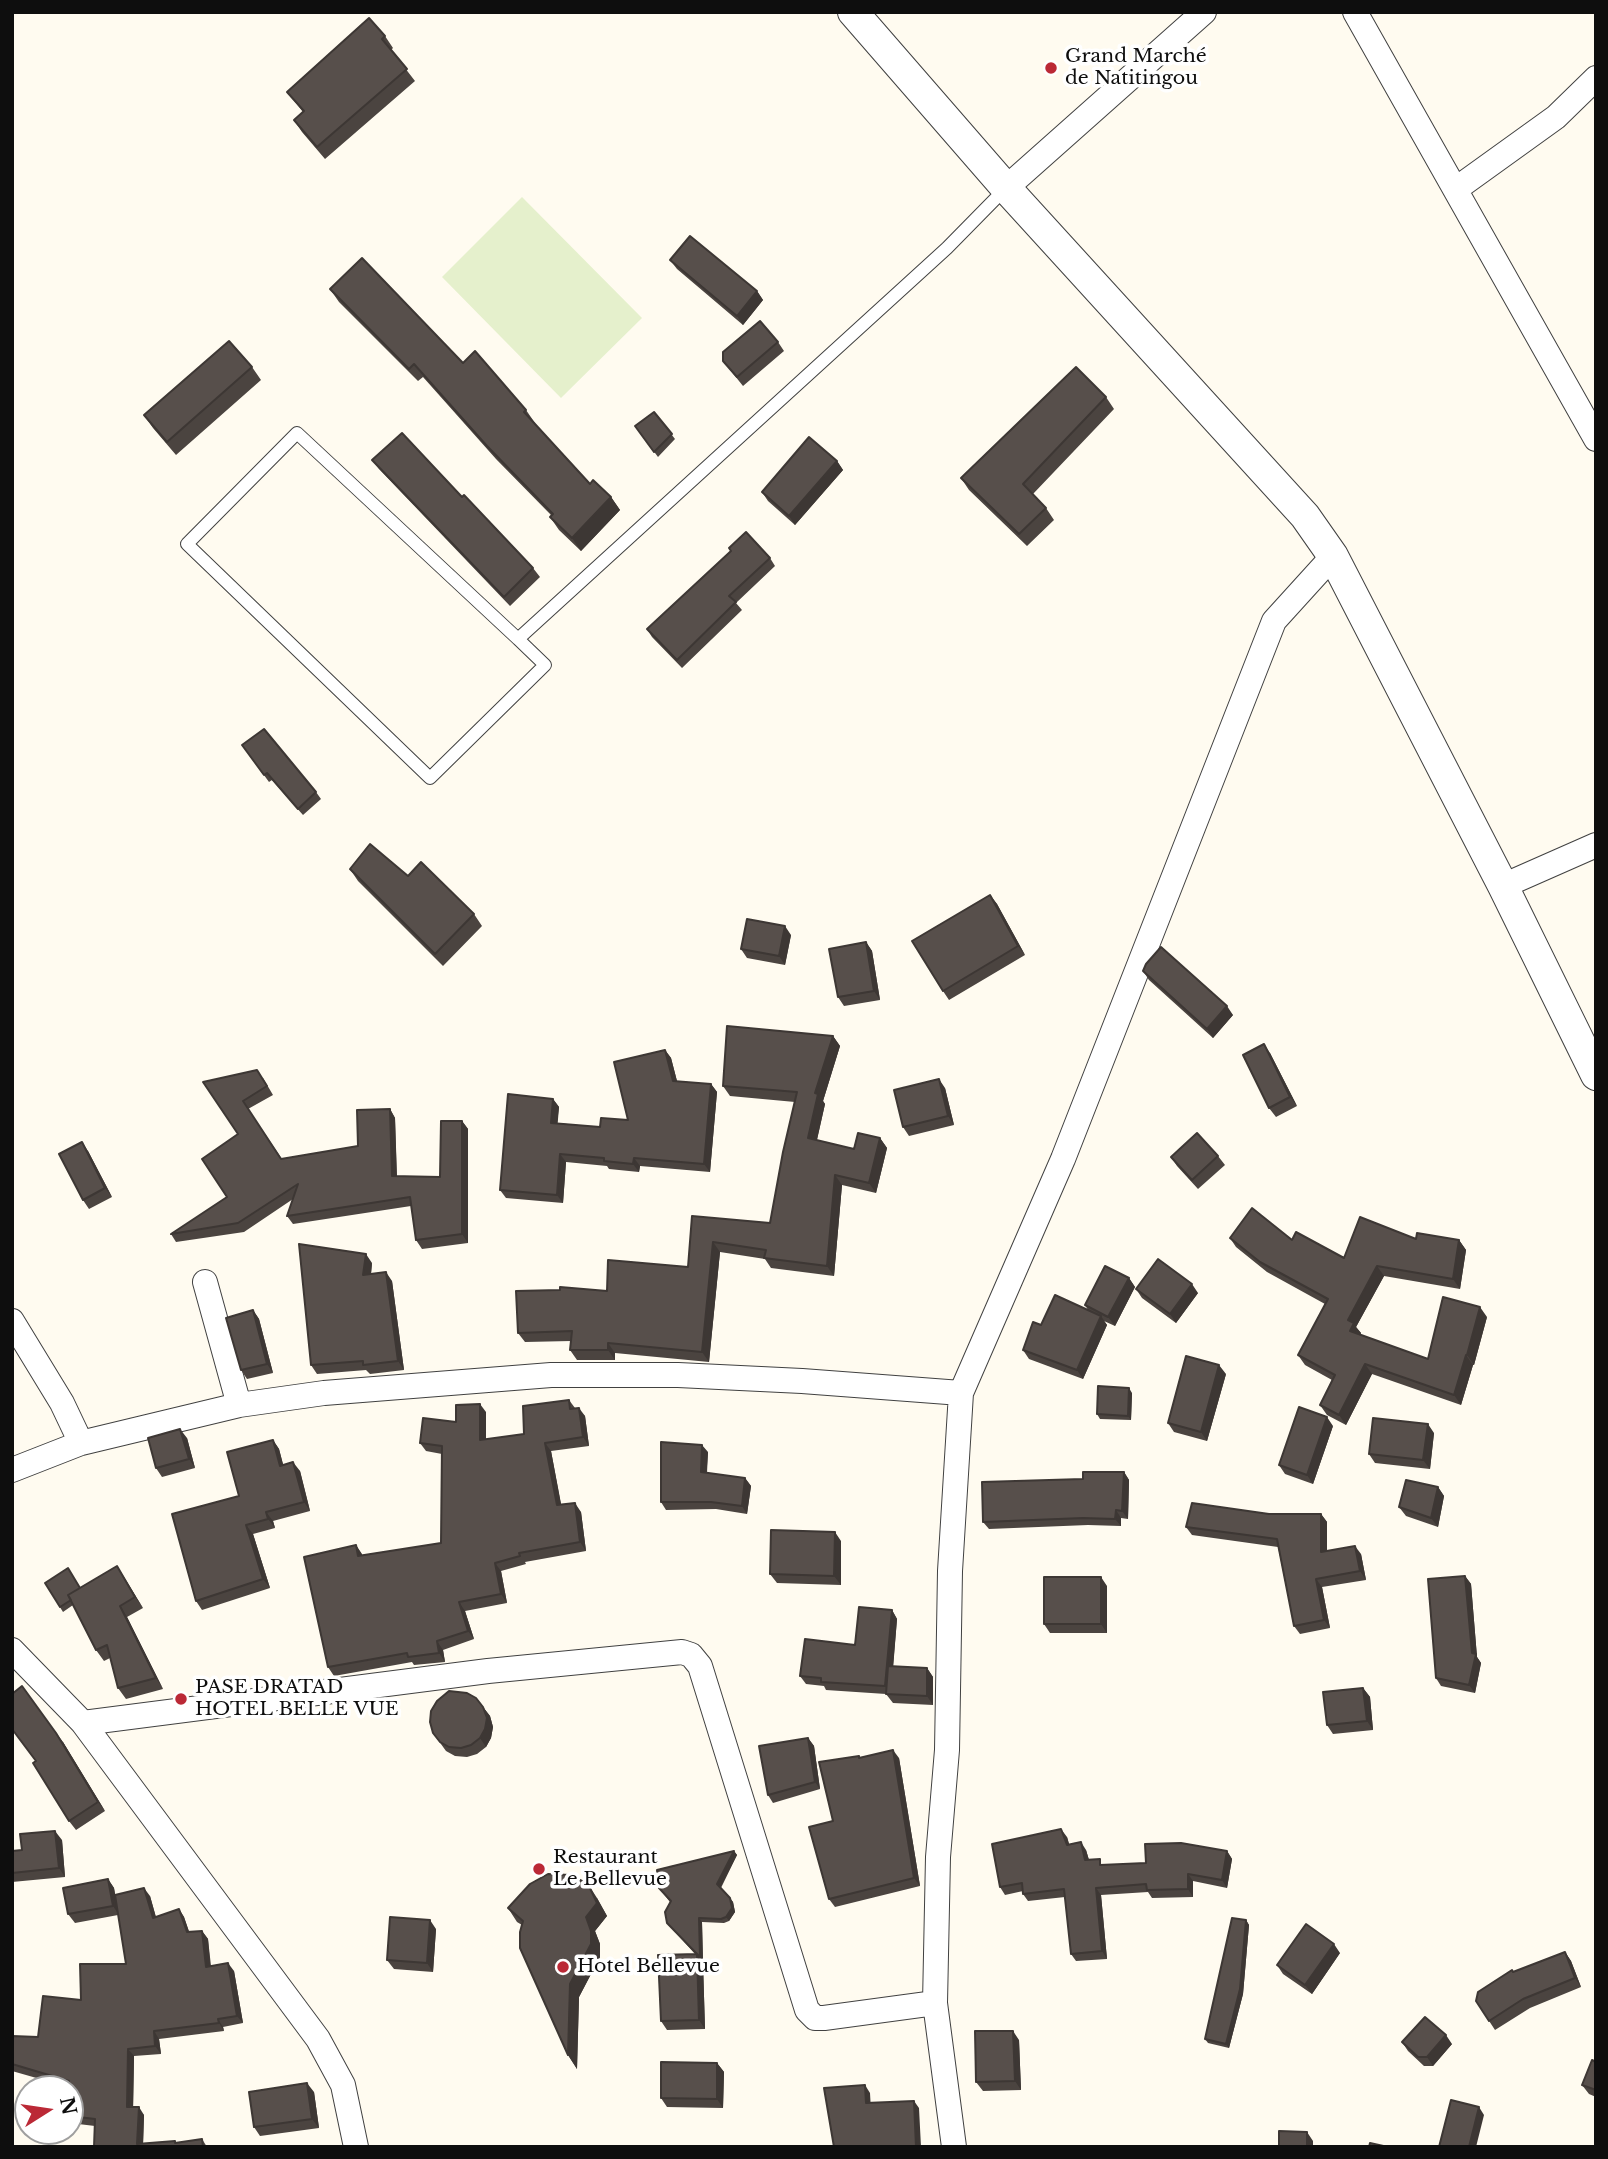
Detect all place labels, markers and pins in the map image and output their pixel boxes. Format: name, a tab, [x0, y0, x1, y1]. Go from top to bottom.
place label: Grand Marché de Natitingou	[1065, 46, 1207, 90]
marker: Grand Marché de Natitingou	[1043, 60, 1059, 76]
place label: PASE DRATAD HOTEL BELLE VUE	[195, 1677, 399, 1721]
marker: PASE DRATAD HOTEL BELLE VUE	[173, 1691, 189, 1707]
place label: Restaurant Le Bellevue	[553, 1847, 667, 1891]
marker: Restaurant Le Bellevue	[531, 1861, 547, 1877]
place label: Hotel Bellevue	[577, 1956, 720, 1978]
marker: Hotel Bellevue	[555, 1959, 571, 1975]

